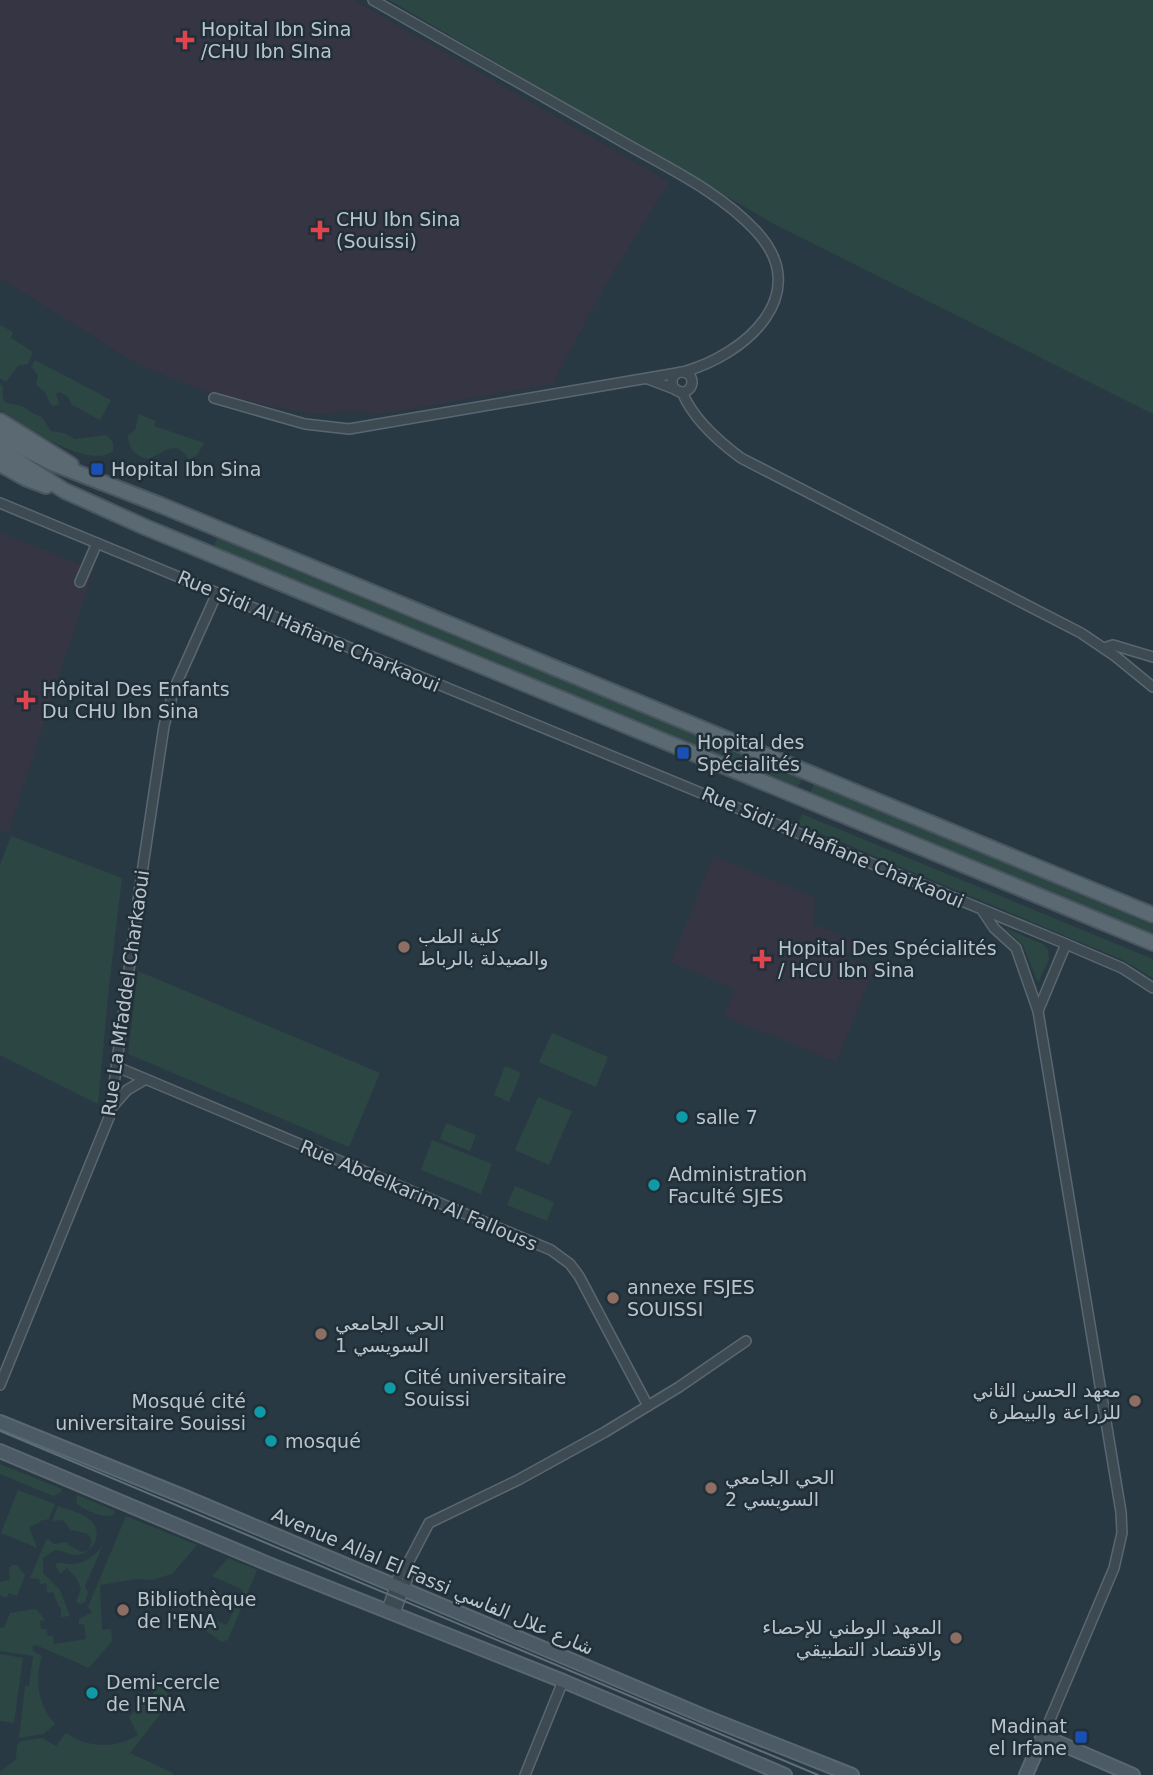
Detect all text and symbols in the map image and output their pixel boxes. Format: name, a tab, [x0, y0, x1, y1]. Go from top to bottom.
place label: Hopital Ibn Sina /CHU Ibn SIna	[201, 18, 351, 62]
marker: Hopital Ibn Sina /CHU Ibn SIna	[175, 30, 195, 50]
place label: CHU Ibn Sina (Souissi)	[336, 208, 460, 252]
marker: CHU Ibn Sina (Souissi)	[310, 220, 330, 240]
place label: Hopital Ibn Sina	[111, 458, 261, 480]
marker: Hopital Ibn Sina	[89, 461, 105, 477]
street label: Rue Sidi Al Hafiane Charkaoui	[175, 566, 443, 696]
place label: Hôpital Des Enfants Du CHU Ibn Sina	[42, 678, 230, 722]
marker: Hôpital Des Enfants Du CHU Ibn Sina	[16, 690, 36, 710]
place label: Hopital des Spécialités	[697, 731, 804, 775]
marker: Hopital des Spécialités	[675, 745, 691, 761]
street label: Rue Sidi Al Hafiane Charkaoui	[699, 782, 967, 912]
street label: Rue La Mfaddel Charkaoui	[97, 869, 153, 1117]
place label: كلية الطب والصيدلة بالرباط	[418, 925, 548, 970]
place label: Hopital Des Spécialités / HCU Ibn Sina	[778, 937, 997, 981]
marker: كلية الطب والصيدلة بالرباط	[396, 939, 412, 955]
marker: Hopital Des Spécialités / HCU Ibn Sina	[752, 949, 772, 969]
place label: salle 7	[696, 1106, 758, 1128]
marker: salle 7	[674, 1109, 690, 1125]
street label: Rue Abdelkarim Al Fallouss	[297, 1135, 541, 1255]
place label: Administration Faculté SJES	[668, 1163, 807, 1207]
marker: Administration Faculté SJES	[646, 1177, 662, 1193]
place label: annexe FSJES SOUISSI	[627, 1276, 755, 1320]
marker: annexe FSJES SOUISSI	[605, 1290, 621, 1306]
place label: الحي الجامعي السويسي 1	[335, 1312, 445, 1357]
marker: الحي الجامعي السويسي 1	[313, 1326, 329, 1342]
place label: Cité universitaire Souissi	[404, 1366, 566, 1410]
place label: معهد الحسن الثاني للزراعة والبيطرة	[972, 1379, 1121, 1424]
marker: Cité universitaire Souissi	[382, 1380, 398, 1396]
place label: Mosqué cité universitaire Souissi	[55, 1390, 246, 1434]
marker: معهد الحسن الثاني للزراعة والبيطرة	[1127, 1393, 1143, 1409]
marker: Mosqué cité universitaire Souissi	[252, 1404, 268, 1420]
place label: mosqué	[285, 1430, 361, 1452]
marker: mosqué	[263, 1433, 279, 1449]
place label: الحي الجامعي السويسي 2	[725, 1466, 835, 1511]
marker: الحي الجامعي السويسي 2	[703, 1480, 719, 1496]
street label: Avenue Allal El Fassi شارع علال الفاسي	[268, 1503, 597, 1660]
place label: Bibliothèque de l'ENA	[137, 1588, 257, 1632]
marker: Bibliothèque de l'ENA	[115, 1602, 131, 1618]
place label: المعهد الوطني للإحصاء والاقتصاد التطبيقي	[762, 1616, 942, 1661]
marker: المعهد الوطني للإحصاء والاقتصاد التطبيقي	[948, 1630, 964, 1646]
place label: Demi-cercle de l'ENA	[106, 1671, 220, 1715]
marker: Demi-cercle de l'ENA	[84, 1685, 100, 1701]
place label: Madinat el Irfane	[989, 1715, 1067, 1759]
marker: Madinat el Irfane	[1073, 1729, 1089, 1745]

